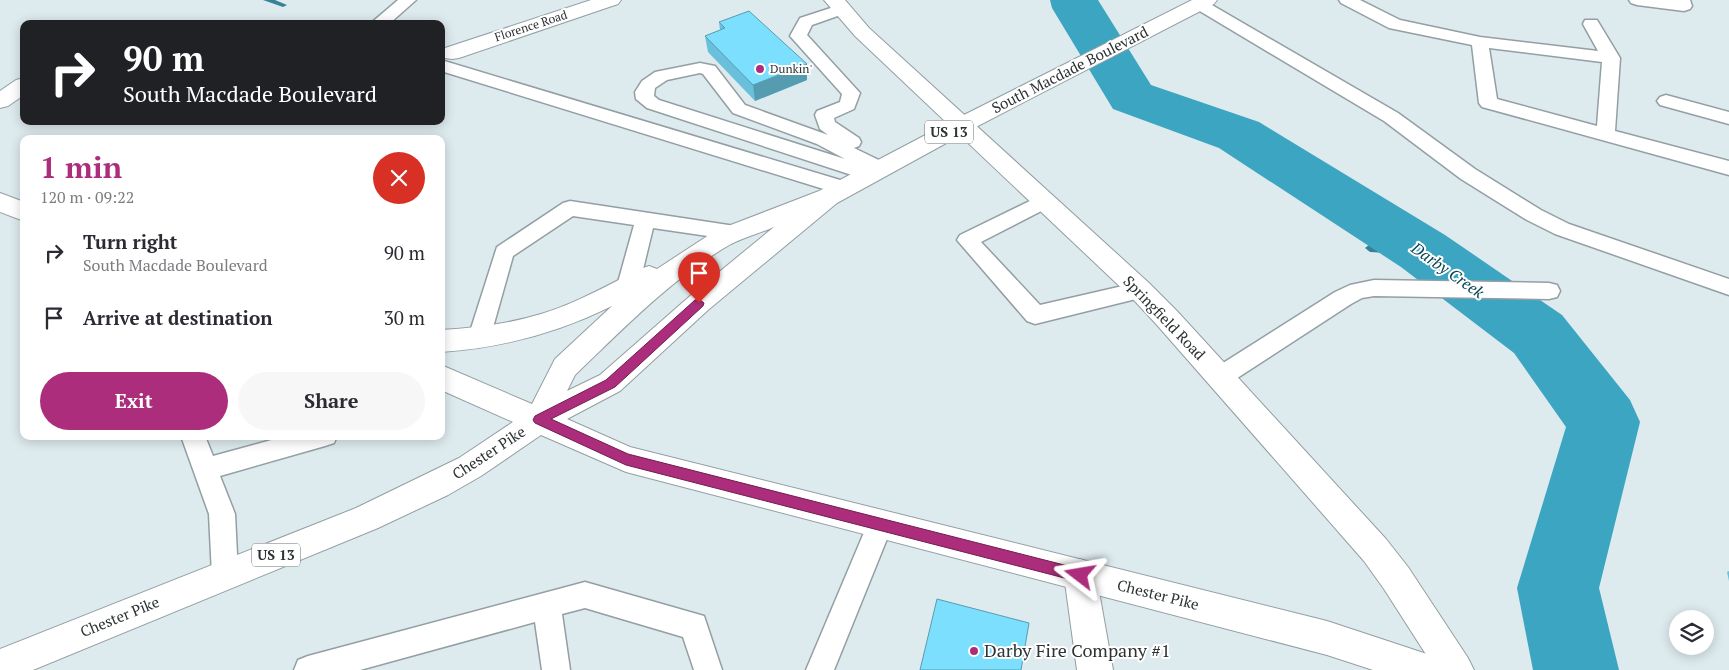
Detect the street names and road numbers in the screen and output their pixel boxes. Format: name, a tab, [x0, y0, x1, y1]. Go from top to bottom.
street label: Florence Road	[493, 7, 569, 44]
street label: South Macdade Boulevard	[988, 21, 1151, 117]
road number: US 13	[925, 120, 973, 144]
street label: Springfield Road	[1119, 271, 1210, 364]
street label: Chester Pike	[448, 421, 529, 483]
road number: US 13	[252, 544, 300, 566]
street label: Chester Pike	[1115, 574, 1201, 614]
street label: Chester Pike	[77, 591, 162, 641]

